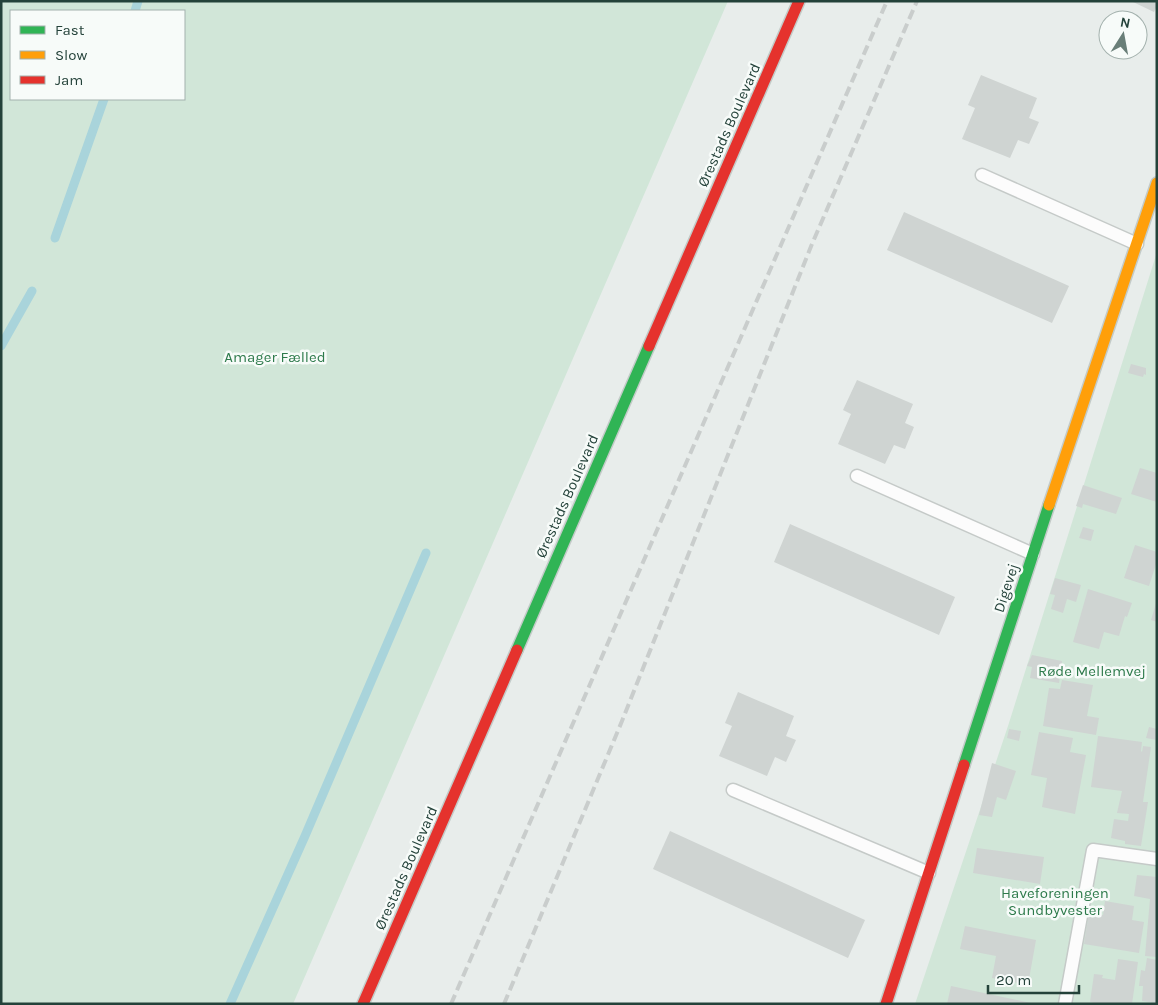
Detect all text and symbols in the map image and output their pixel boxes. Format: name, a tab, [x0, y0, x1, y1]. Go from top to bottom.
legend	[10, 10, 185, 100]
north arrow	[1098, 10, 1148, 60]
text: N	[1119, 13, 1132, 32]
text: Fast	[55, 21, 85, 39]
text: Slow	[55, 46, 87, 64]
street label: Ørestads Boulevard	[694, 60, 764, 190]
text: Jam	[55, 71, 83, 89]
park label: Amager Fælled	[224, 348, 326, 366]
street label: Ørestads Boulevard	[532, 431, 602, 561]
street label: Digevej	[990, 561, 1022, 615]
park label: Røde Mellemvej	[1038, 662, 1146, 680]
street label: Ørestads Boulevard	[371, 803, 441, 933]
park label: Haveforeningen Sundbyvester	[1001, 884, 1109, 919]
scale bar	[988, 962, 1079, 994]
text: 20 m	[996, 971, 1031, 989]

